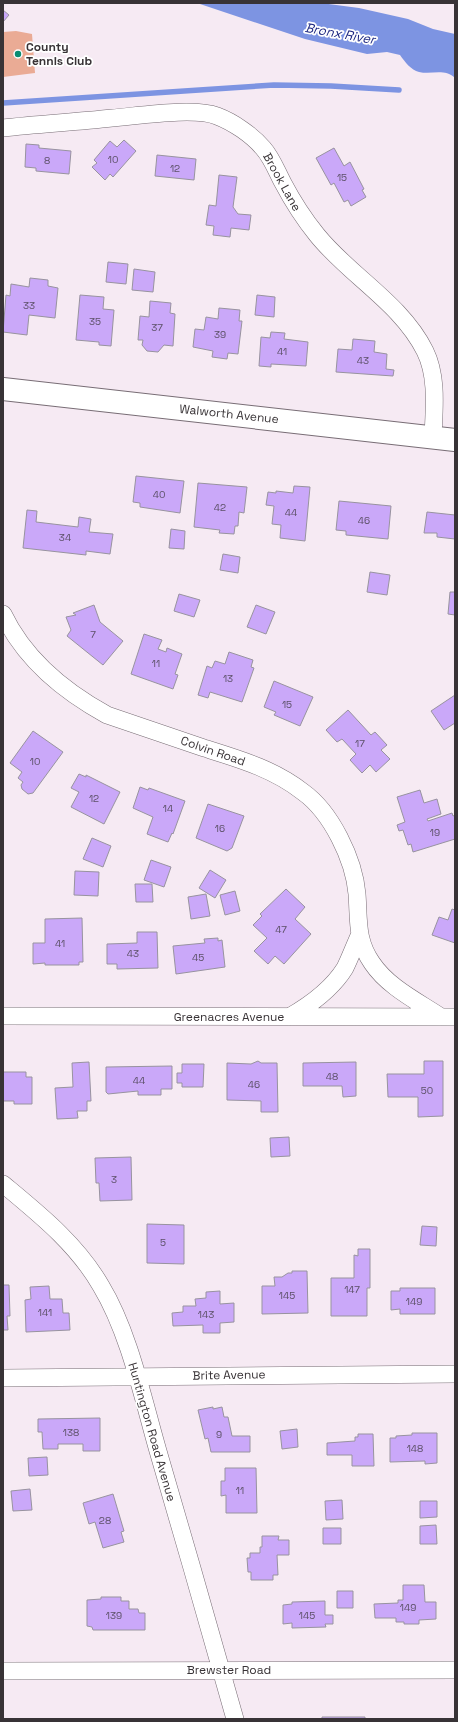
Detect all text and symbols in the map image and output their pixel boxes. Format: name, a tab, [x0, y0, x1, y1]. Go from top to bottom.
water label: Bronx River	[303, 19, 378, 48]
place label: County Tennis Club	[26, 39, 92, 69]
marker: County Tennis Club	[13, 49, 23, 59]
street label: Brook Lane	[259, 150, 305, 214]
house number: 10	[108, 153, 118, 166]
house number: 8	[44, 154, 50, 167]
house number: 12	[170, 162, 180, 175]
house number: 15	[337, 171, 347, 184]
house number: 33	[23, 299, 35, 312]
house number: 35	[89, 315, 101, 328]
house number: 37	[151, 321, 163, 334]
house number: 39	[214, 328, 226, 341]
house number: 41	[277, 345, 287, 358]
house number: 43	[357, 354, 369, 367]
street label: Walworth Avenue	[179, 401, 279, 427]
house number: 40	[153, 488, 165, 501]
house number: 42	[214, 501, 226, 514]
house number: 44	[285, 506, 297, 519]
house number: 46	[358, 514, 370, 527]
house number: 34	[59, 531, 71, 544]
house number: 7	[90, 628, 96, 641]
house number: 11	[152, 657, 160, 670]
house number: 13	[223, 672, 233, 685]
house number: 15	[282, 698, 292, 711]
street label: Colvin Road	[179, 732, 247, 770]
house number: 17	[355, 737, 365, 750]
house number: 10	[30, 755, 40, 768]
house number: 12	[89, 792, 99, 805]
house number: 14	[163, 802, 173, 815]
house number: 16	[215, 822, 225, 835]
house number: 19	[430, 826, 440, 839]
house number: 47	[275, 923, 287, 936]
house number: 41	[55, 937, 65, 950]
house number: 43	[127, 947, 139, 960]
house number: 45	[192, 951, 204, 964]
street label: Greenacres Avenue	[174, 1009, 284, 1025]
house number: 48	[326, 1070, 338, 1083]
house number: 44	[133, 1074, 145, 1087]
house number: 46	[248, 1078, 260, 1091]
house number: 50	[421, 1084, 433, 1097]
house number: 3	[111, 1173, 117, 1186]
house number: 5	[160, 1236, 166, 1249]
house number: 147	[344, 1283, 360, 1296]
house number: 145	[279, 1289, 295, 1302]
house number: 149	[406, 1295, 422, 1308]
house number: 141	[38, 1306, 52, 1319]
house number: 143	[198, 1308, 214, 1321]
street label: Huntington Road Avenue	[124, 1361, 180, 1503]
street label: Brite Avenue	[192, 1366, 266, 1384]
house number: 138	[63, 1426, 79, 1439]
house number: 9	[216, 1428, 222, 1441]
house number: 148	[407, 1442, 423, 1455]
house number: 11	[236, 1484, 244, 1497]
house number: 28	[99, 1514, 111, 1527]
house number: 149	[400, 1601, 416, 1614]
house number: 139	[106, 1609, 122, 1622]
house number: 145	[299, 1609, 315, 1622]
street label: Brewster Road	[187, 1662, 271, 1678]

